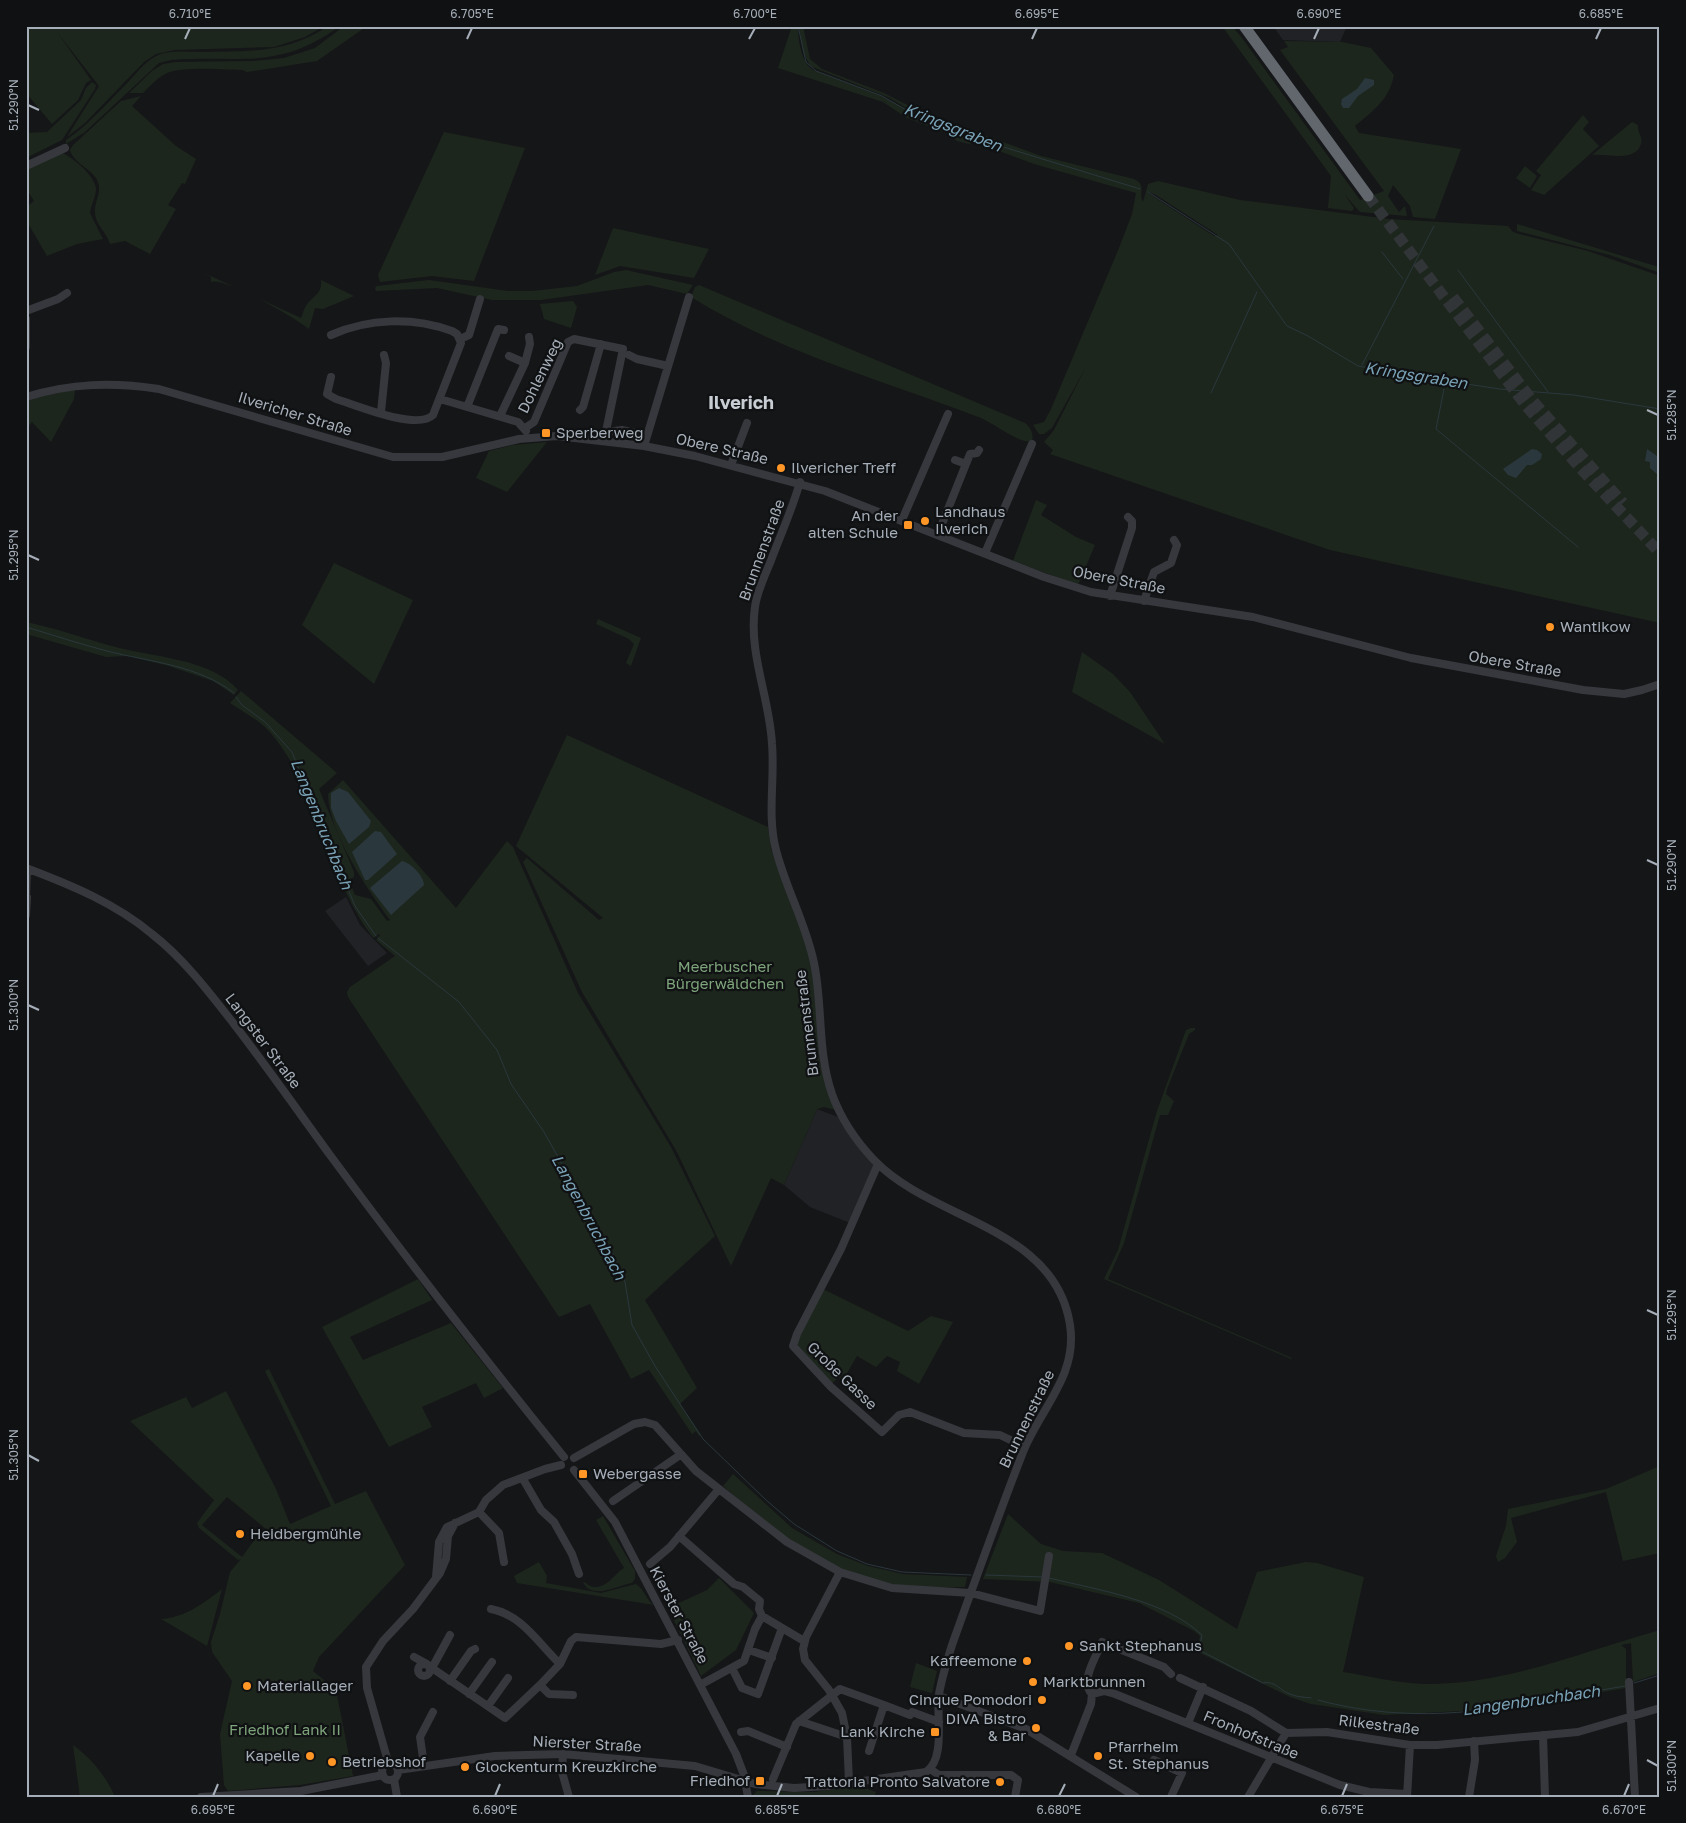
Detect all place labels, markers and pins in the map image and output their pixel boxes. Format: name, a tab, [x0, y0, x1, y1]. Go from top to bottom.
place label: Sperberweg	[556, 423, 643, 441]
marker: Sperberweg	[540, 427, 552, 439]
place label: Ilvericher Treff	[791, 458, 896, 476]
marker: Ilvericher Treff	[775, 462, 787, 474]
place label: Landhaus Ilverich	[935, 502, 1005, 537]
place label: An der alten Schule	[808, 506, 898, 541]
marker: Landhaus Ilverich	[919, 515, 931, 527]
marker: An der alten Schule	[902, 519, 914, 531]
place label: Wantikow	[1560, 617, 1631, 635]
marker: Wantikow	[1544, 621, 1556, 633]
place label: Webergasse	[593, 1464, 682, 1482]
marker: Webergasse	[577, 1468, 589, 1480]
place label: Heidbergmühle	[250, 1524, 361, 1542]
marker: Heidbergmühle	[234, 1528, 246, 1540]
place label: Sankt Stephanus	[1079, 1636, 1202, 1654]
marker: Sankt Stephanus	[1063, 1640, 1075, 1652]
place label: Kaffeemone	[930, 1651, 1017, 1669]
marker: Kaffeemone	[1021, 1655, 1033, 1667]
place label: Marktbrunnen	[1043, 1672, 1146, 1690]
place label: Materiallager	[257, 1676, 353, 1694]
marker: Marktbrunnen	[1027, 1676, 1039, 1688]
marker: Materiallager	[241, 1680, 253, 1692]
place label: Cinque Pomodori	[909, 1690, 1032, 1708]
marker: Cinque Pomodori	[1036, 1694, 1048, 1706]
place label: DIVA Bistro & Bar	[946, 1709, 1026, 1744]
place label: Lank Kirche	[840, 1722, 925, 1740]
marker: DIVA Bistro & Bar	[1030, 1722, 1042, 1734]
marker: Lank Kirche	[929, 1726, 941, 1738]
place label: Pfarrheim St. Stephanus	[1108, 1737, 1209, 1772]
place label: Kapelle	[245, 1746, 300, 1764]
marker: Kapelle	[304, 1750, 316, 1762]
marker: Pfarrheim St. Stephanus	[1092, 1750, 1104, 1762]
place label: Betriebshof	[342, 1752, 427, 1770]
marker: Betriebshof	[326, 1756, 338, 1768]
place label: Glockenturm Kreuzkirche	[475, 1757, 657, 1775]
marker: Glockenturm Kreuzkirche	[459, 1761, 471, 1773]
place label: Friedhof	[690, 1771, 751, 1789]
place label: Trattoria Pronto Salvatore	[804, 1772, 990, 1790]
marker: Friedhof	[754, 1775, 766, 1787]
marker: Trattoria Pronto Salvatore	[994, 1776, 1006, 1788]

